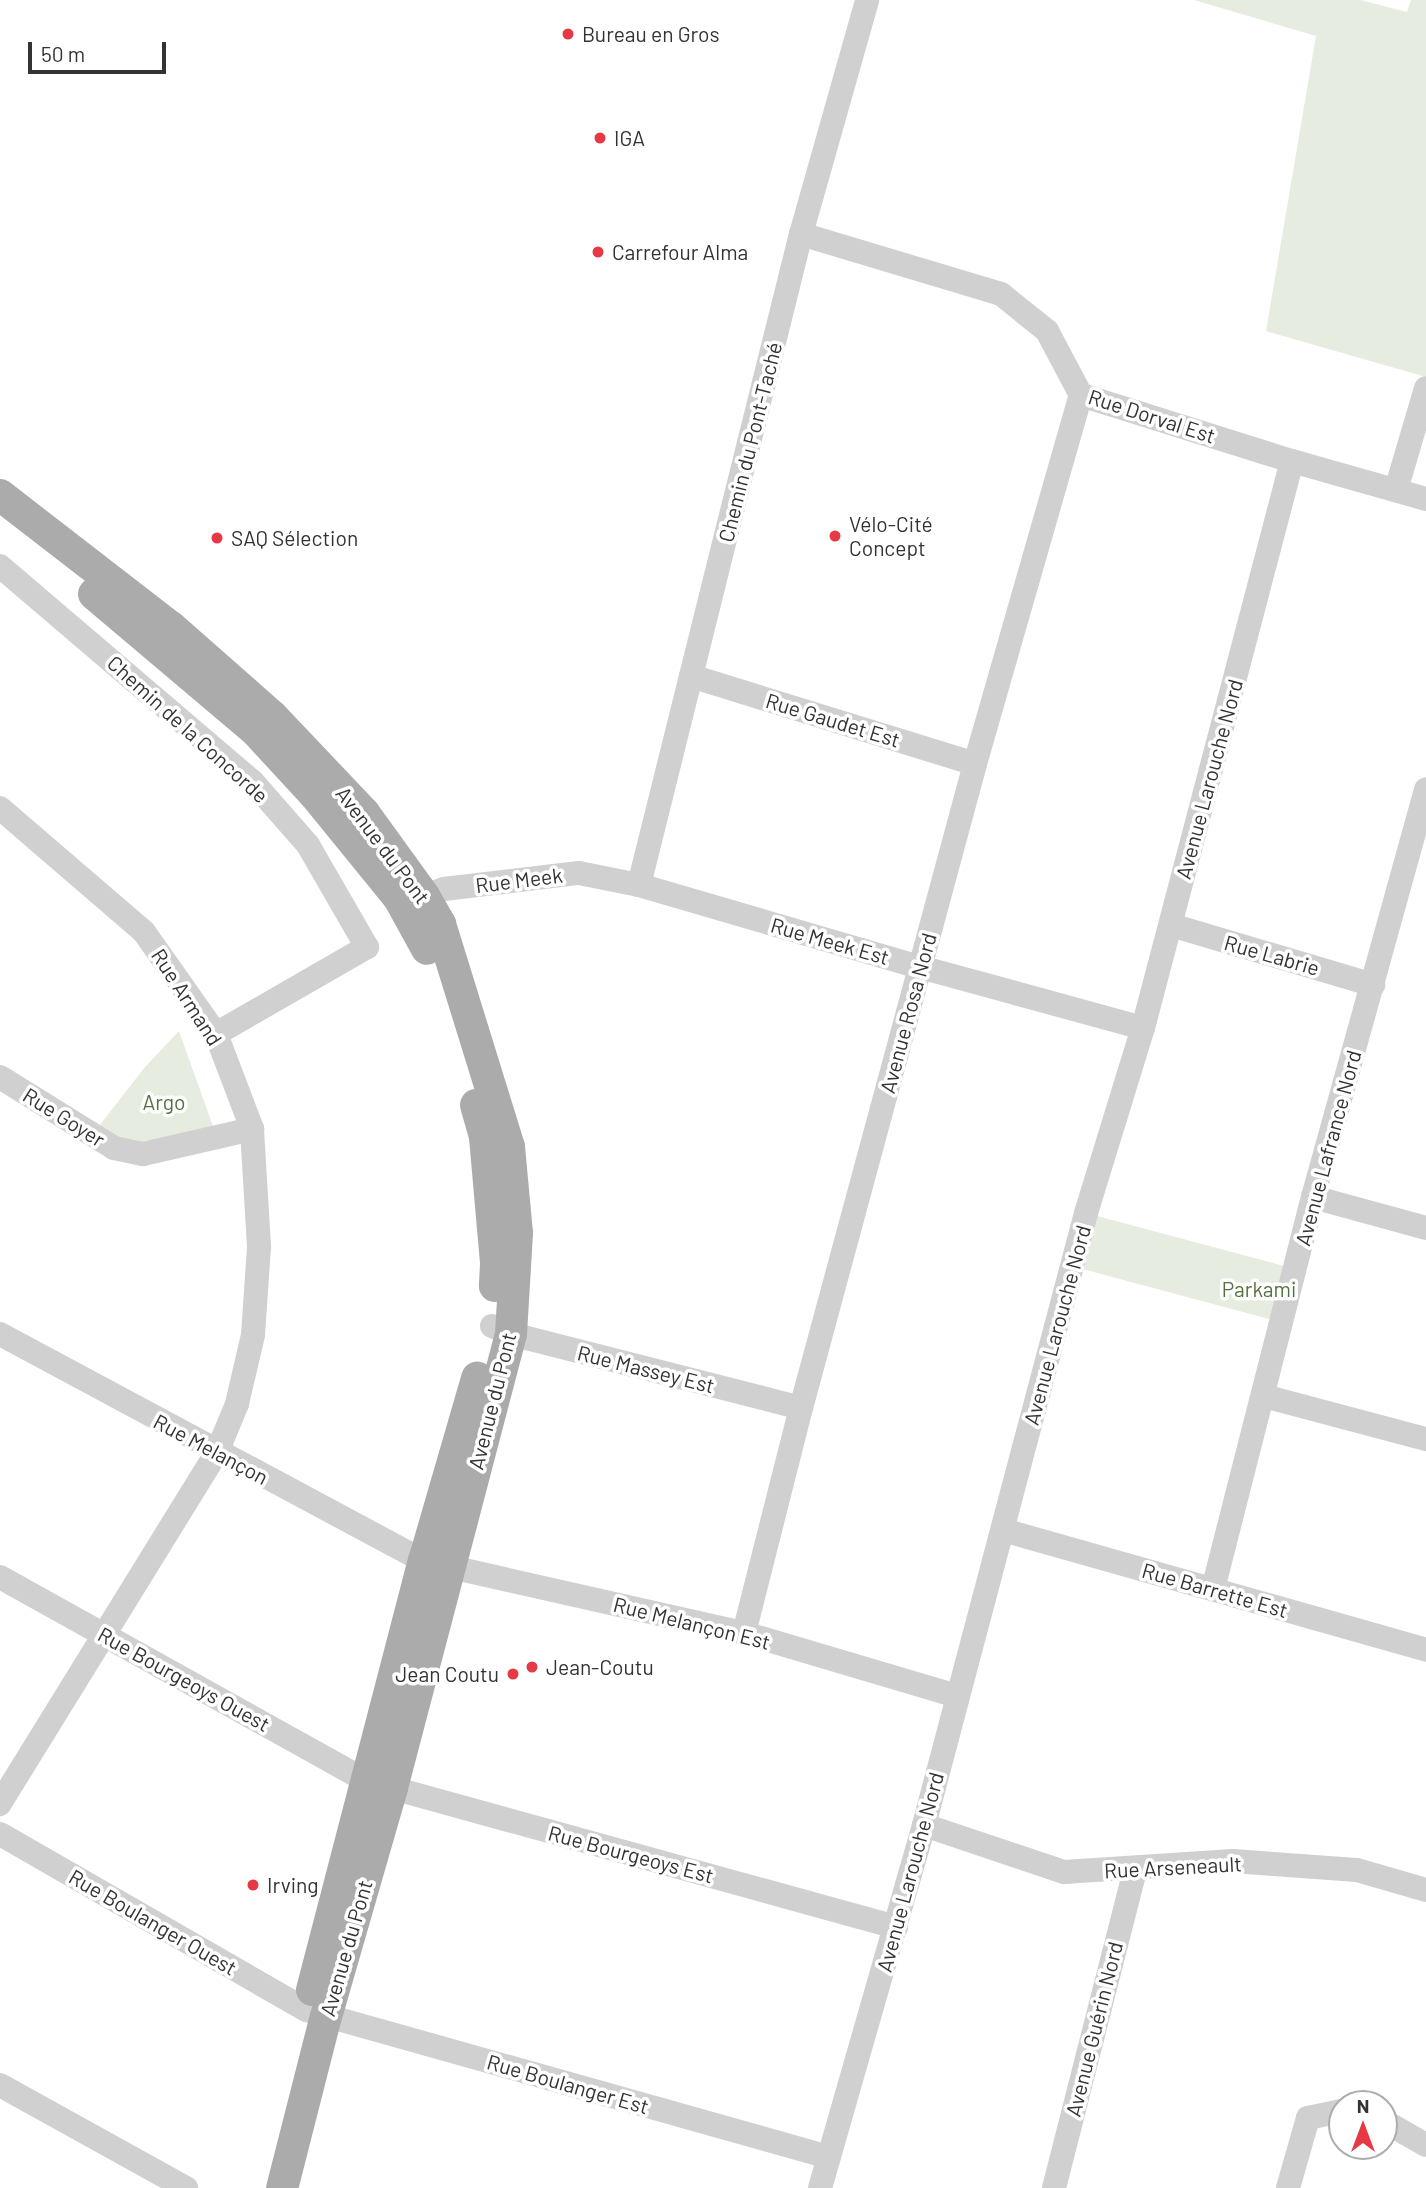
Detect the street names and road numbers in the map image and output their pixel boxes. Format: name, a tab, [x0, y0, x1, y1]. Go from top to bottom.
street label: Chemin du Pont-Taché	[713, 339, 787, 545]
street label: Rue Dorval Est	[1085, 384, 1219, 448]
street label: Chemin de la Concorde	[102, 650, 274, 808]
street label: Avenue Larouche Nord	[1170, 676, 1248, 882]
street label: Rue Gaudet Est	[763, 688, 903, 752]
street label: Avenue du Pont	[331, 781, 435, 909]
street label: Rue Meek	[474, 862, 564, 898]
street label: Rue Meek Est	[768, 912, 892, 970]
street label: Rue Labrie	[1222, 929, 1322, 981]
street label: Avenue Rosa Nord	[874, 930, 942, 1096]
street label: Rue Armand	[146, 944, 228, 1050]
street label: Avenue Lafrance Nord	[1290, 1047, 1366, 1249]
street label: Rue Goyer	[19, 1082, 109, 1152]
street label: Avenue Larouche Nord	[1018, 1222, 1096, 1428]
street label: Avenue du Pont	[463, 1330, 521, 1472]
street label: Rue Massey Est	[575, 1340, 717, 1398]
street label: Rue Melançon	[149, 1408, 273, 1490]
street label: Rue Barrette Est	[1139, 1557, 1291, 1623]
street label: Rue Melançon Est	[611, 1591, 773, 1655]
street label: Rue Bourgeoys Ouest	[94, 1621, 274, 1737]
street label: Avenue Larouche Nord	[871, 1769, 949, 1975]
street label: Rue Bourgeoys Est	[546, 1820, 716, 1888]
street label: Rue Arseneault	[1104, 1851, 1242, 1883]
street label: Rue Boulanger Ouest	[65, 1864, 241, 1980]
street label: Avenue du Pont	[315, 1877, 377, 2019]
street label: Avenue Guérin Nord	[1060, 1939, 1128, 2119]
street label: Rue Boulanger Est	[484, 2049, 652, 2119]

